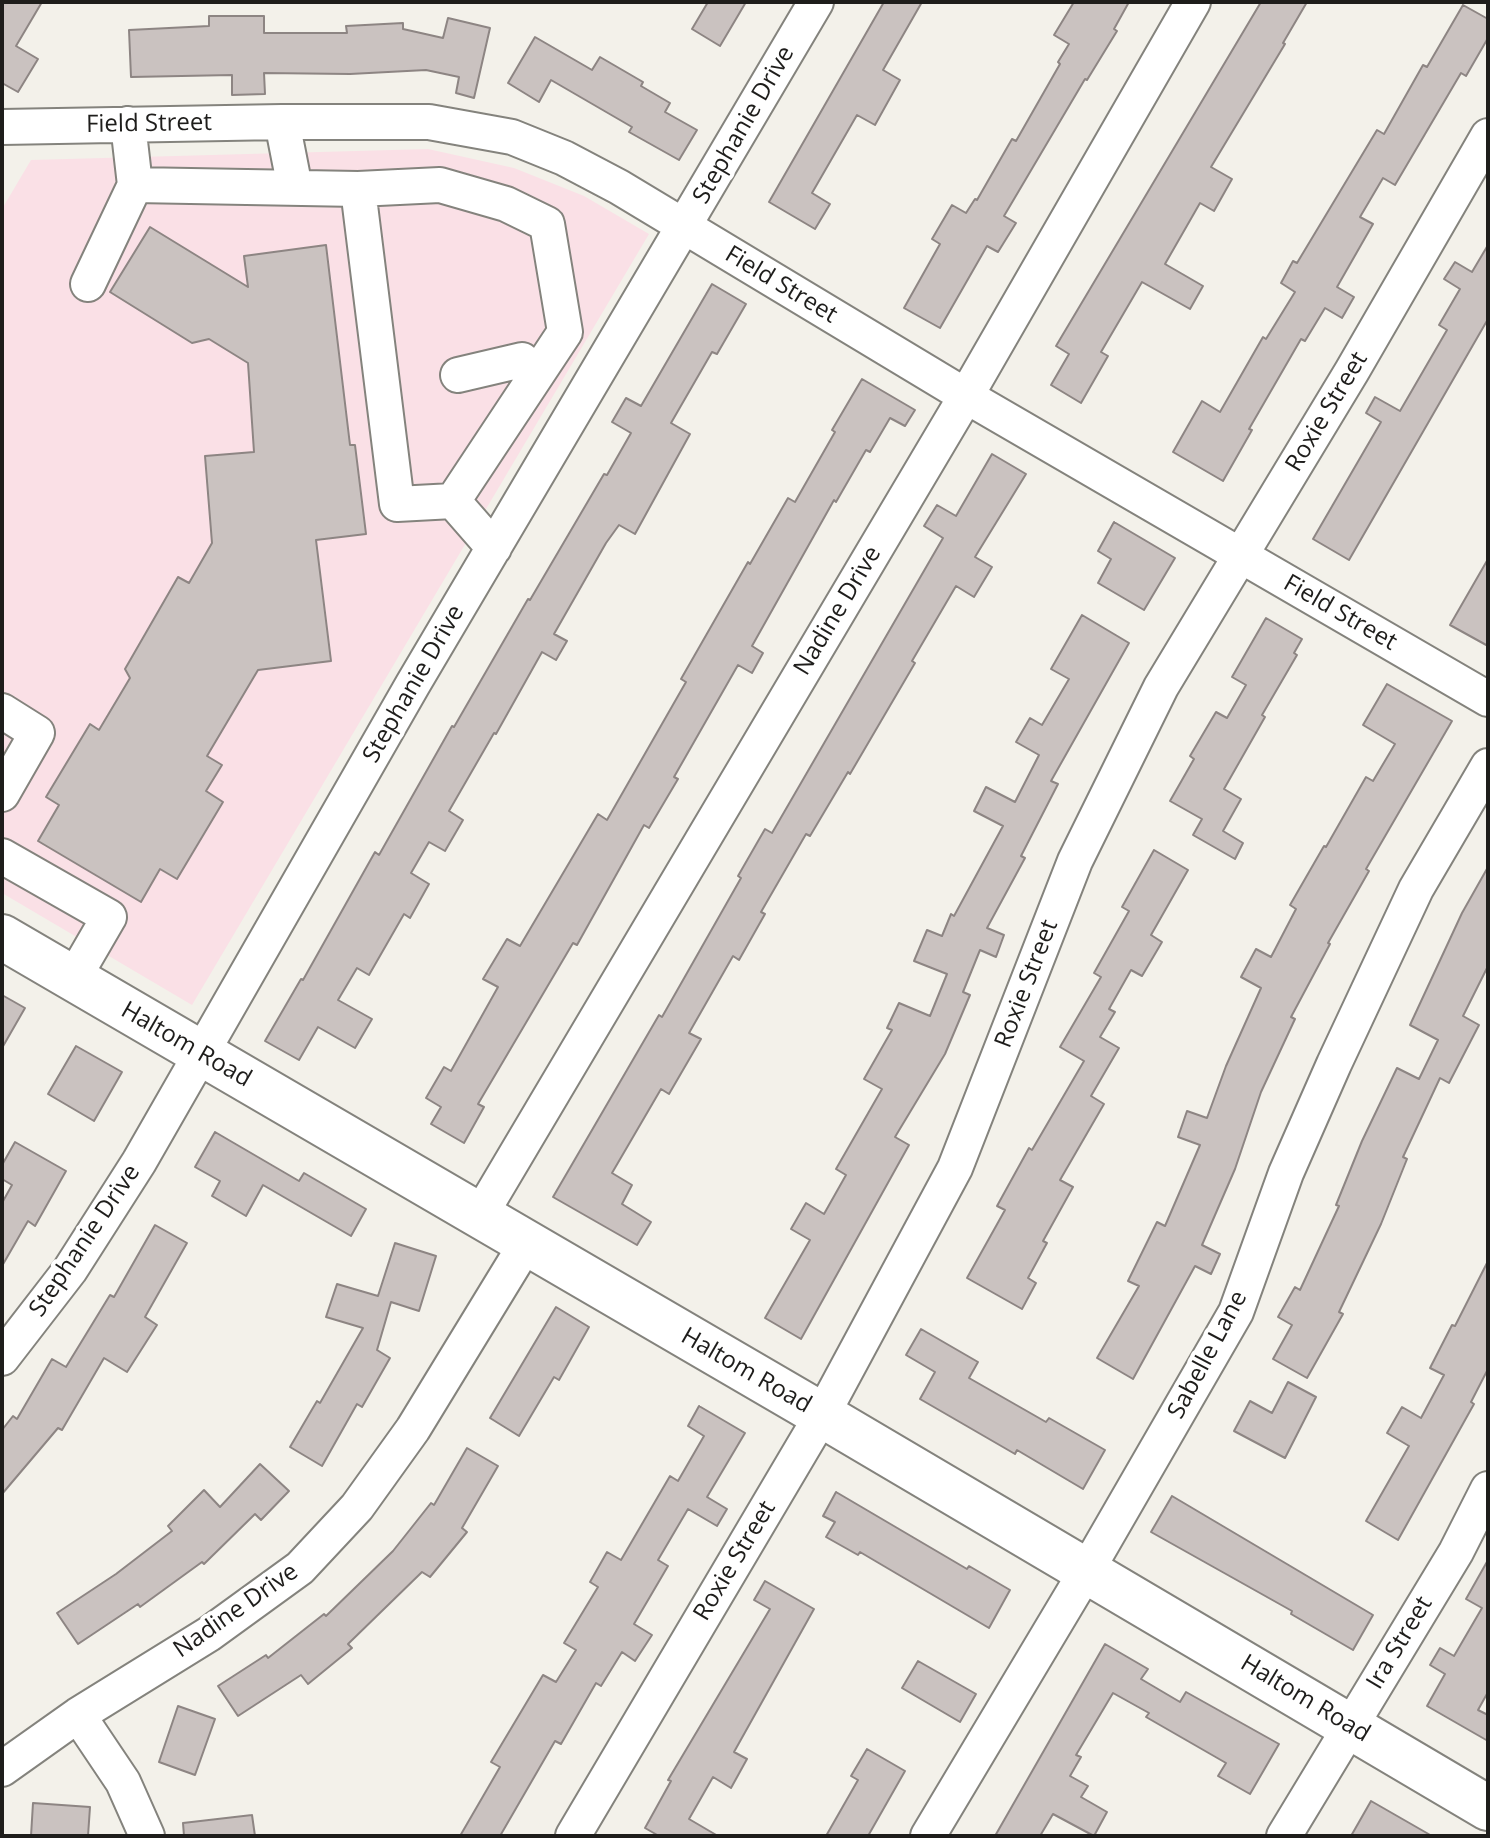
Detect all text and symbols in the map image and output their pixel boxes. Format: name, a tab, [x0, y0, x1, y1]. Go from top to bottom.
street label: Stephanie Drive	[687, 41, 801, 209]
street label: Field Street	[86, 109, 212, 139]
street label: Field Street	[720, 240, 842, 330]
street label: Roxie Street	[1280, 347, 1374, 477]
street label: Nadine Drive	[788, 541, 888, 681]
street label: Field Street	[1278, 569, 1402, 657]
street label: Stephanie Drive	[357, 600, 471, 768]
street label: Roxie Street	[989, 916, 1065, 1052]
street label: Haltom Road	[116, 996, 256, 1094]
street label: Stephanie Drive	[24, 1160, 146, 1322]
street label: Sabelle Lane	[1162, 1286, 1254, 1424]
street label: Haltom Road	[676, 1322, 816, 1420]
street label: Roxie Street	[688, 1496, 782, 1626]
street label: Nadine Drive	[168, 1558, 304, 1664]
street label: Ira Street	[1361, 1591, 1439, 1695]
street label: Haltom Road	[1235, 1649, 1375, 1749]

